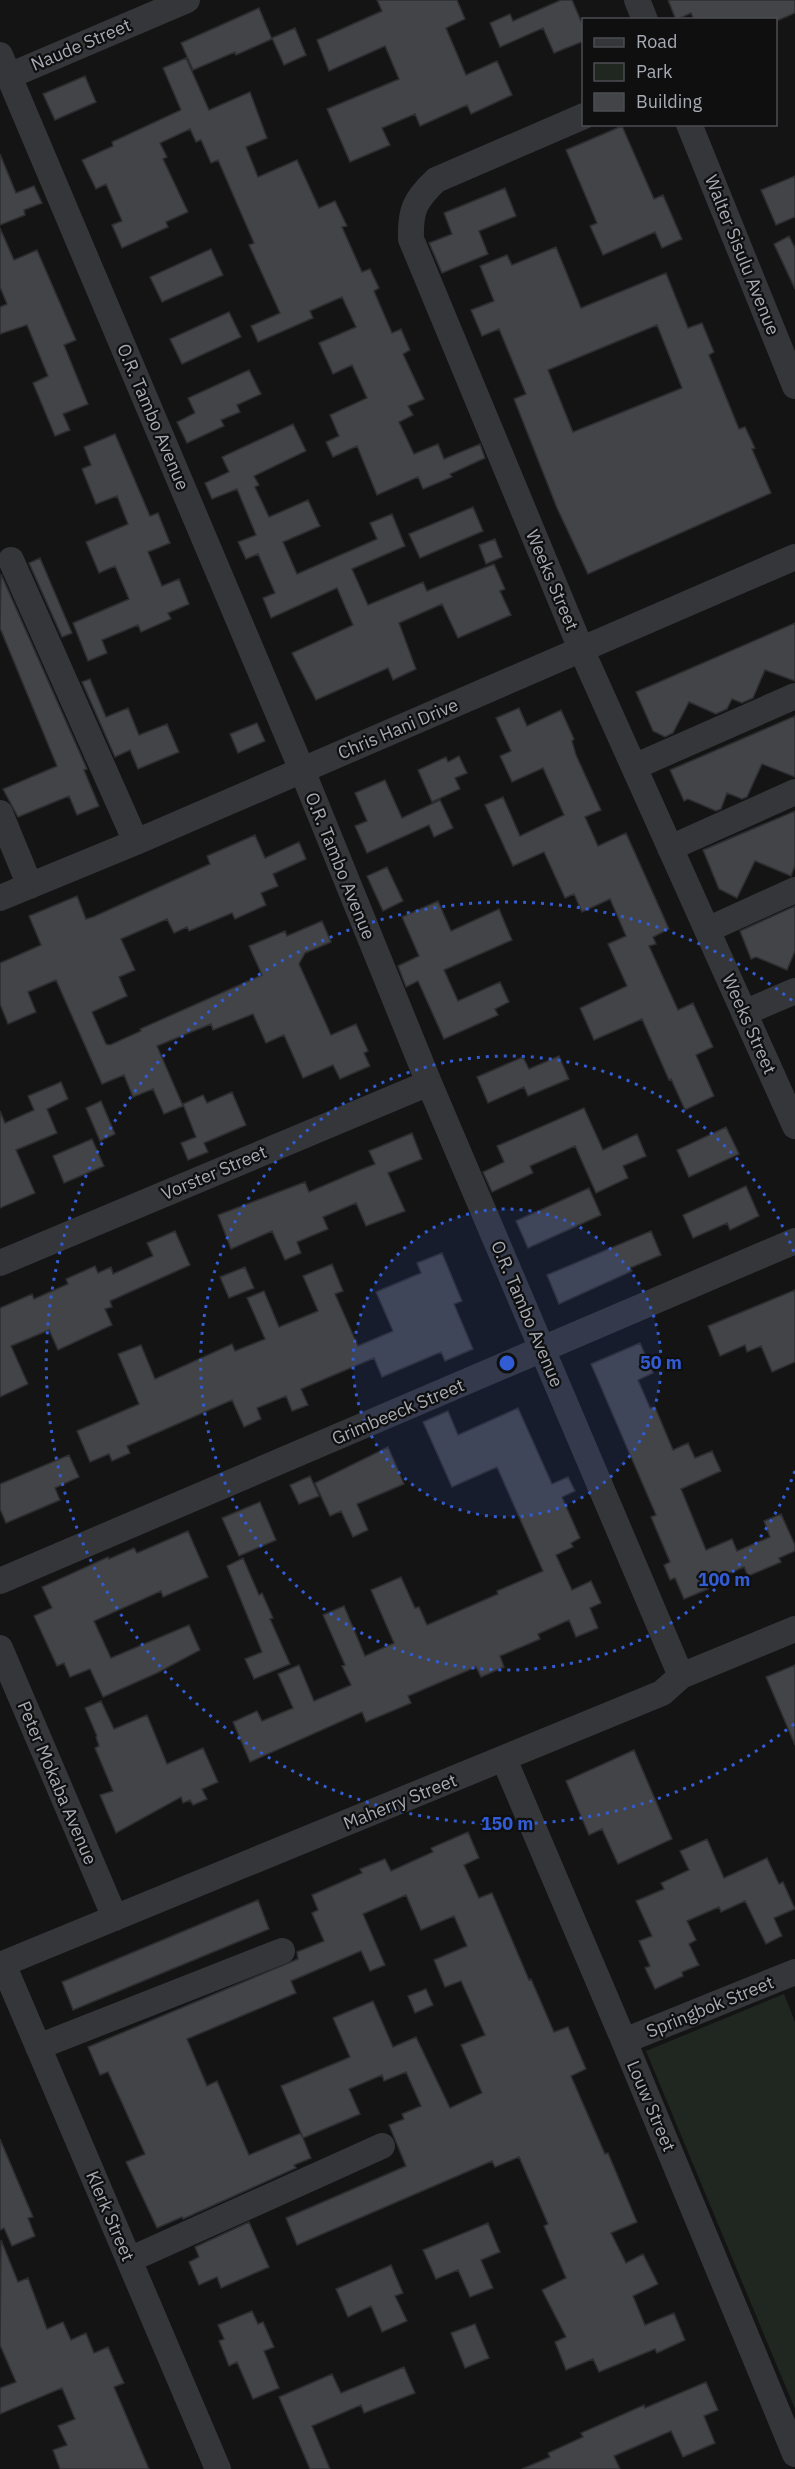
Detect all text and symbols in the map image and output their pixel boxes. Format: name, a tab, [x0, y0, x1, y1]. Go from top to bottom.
street label: Naude Street	[27, 13, 134, 76]
legend	[582, 18, 777, 126]
text: Road	[636, 30, 677, 53]
text: Park	[636, 60, 673, 83]
text: Building	[636, 90, 703, 113]
street label: Walter Sisulu Avenue	[700, 171, 785, 338]
street label: O.R. Tambo Avenue	[112, 340, 195, 494]
street label: Weeks Street	[521, 526, 584, 634]
street label: Chris Hani Drive	[334, 693, 462, 764]
street label: O.R. Tambo Avenue	[300, 789, 381, 943]
street label: Weeks Street	[717, 970, 782, 1077]
street label: Vorster Street	[158, 1140, 270, 1205]
street label: O.R. Tambo Avenue	[486, 1237, 569, 1391]
text: 50 m	[640, 1351, 682, 1374]
centre of rings	[497, 1353, 517, 1373]
street label: Grimbeeck Street	[328, 1373, 468, 1450]
text: 100 m	[698, 1568, 750, 1591]
street label: Peter Mokaba Avenue	[13, 1698, 102, 1868]
street label: Maherry Street	[340, 1768, 460, 1835]
text: 150 m	[481, 1812, 533, 1835]
street label: Springbok Street	[643, 1971, 777, 2043]
street label: Louw Street	[622, 2057, 681, 2155]
street label: Klerk Street	[81, 2167, 140, 2264]

